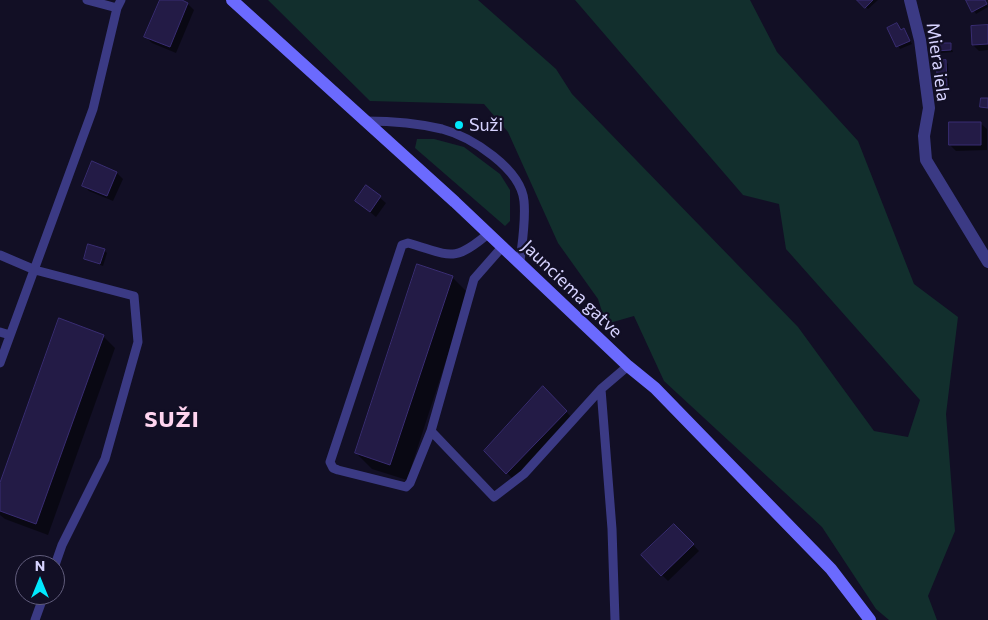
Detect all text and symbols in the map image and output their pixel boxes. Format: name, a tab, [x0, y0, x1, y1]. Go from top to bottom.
street label: Miera iela	[922, 21, 954, 103]
place label: Suži	[469, 114, 503, 136]
marker: Suži	[453, 119, 465, 131]
street label: Jaunciema gatve	[517, 236, 627, 342]
district label: SUŽI	[144, 407, 200, 433]
north arrow	[15, 555, 65, 605]
text: N	[35, 557, 45, 574]

